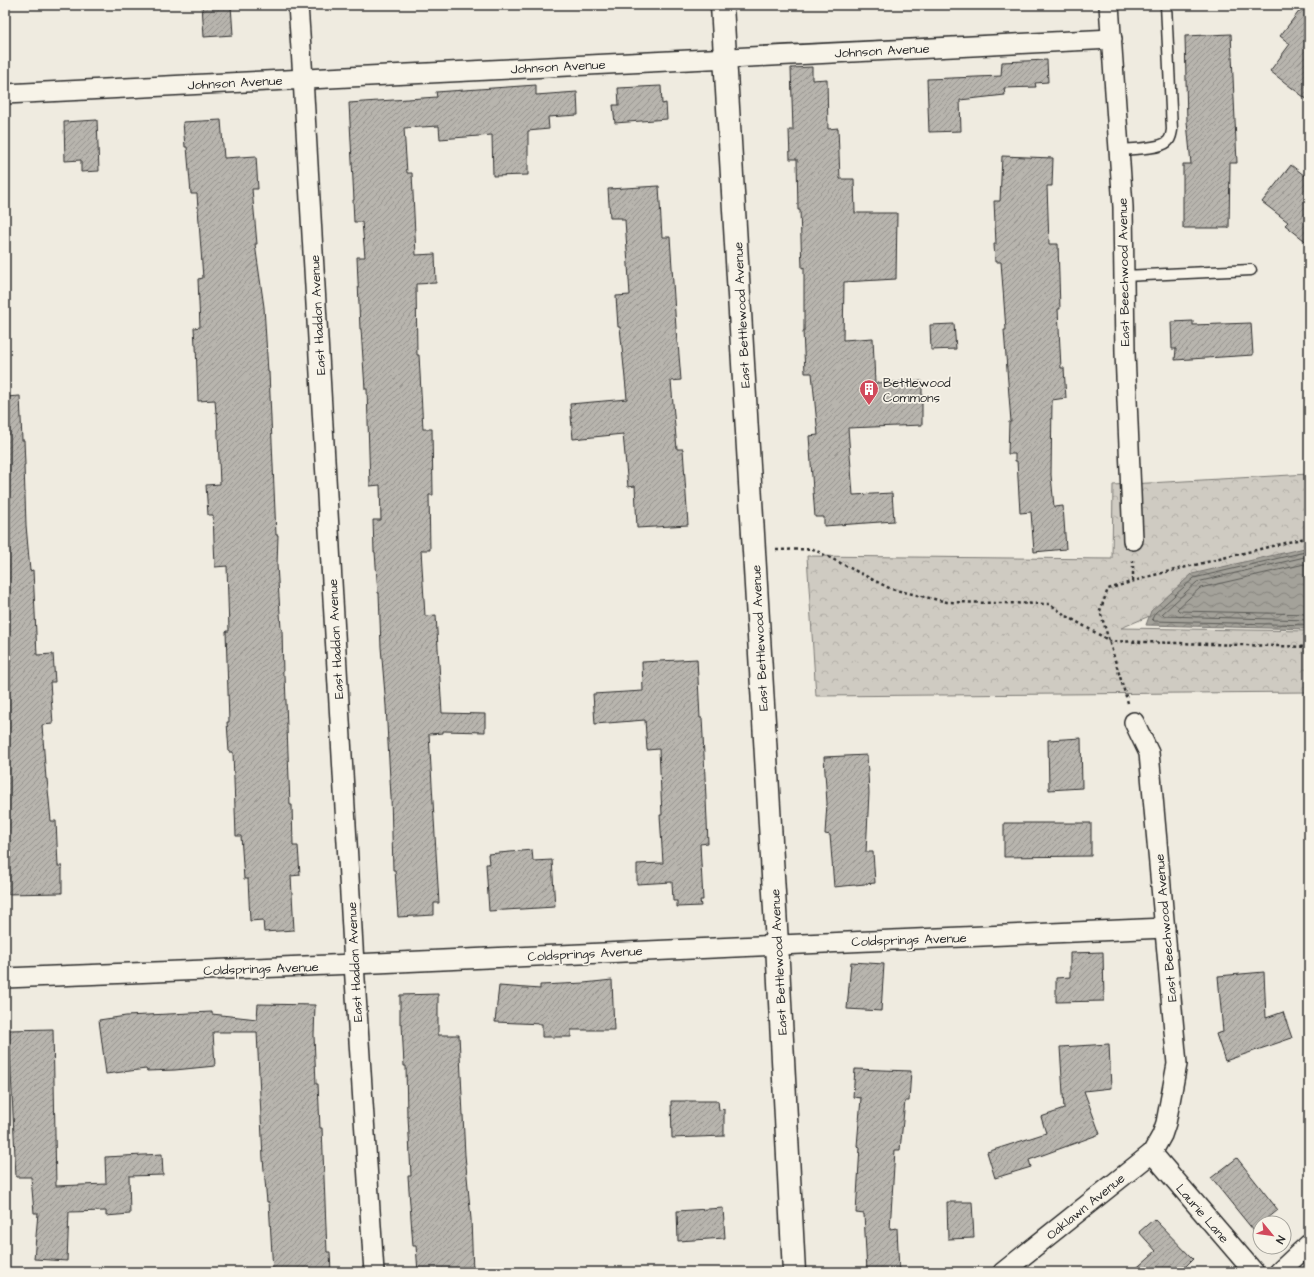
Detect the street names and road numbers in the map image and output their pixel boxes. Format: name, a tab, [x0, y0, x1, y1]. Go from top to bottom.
street label: Johnson Avenue	[834, 40, 930, 62]
street label: Johnson Avenue	[510, 56, 606, 78]
street label: Johnson Avenue	[187, 72, 283, 94]
street label: East Beechwood Avenue	[1114, 198, 1134, 346]
street label: East Bettlewood Avenue	[729, 241, 755, 389]
street label: East Haddon Avenue	[306, 254, 330, 376]
street label: East Bettlewood Avenue	[747, 564, 773, 712]
street label: East Haddon Avenue	[324, 578, 348, 700]
street label: East Beechwood Avenue	[1151, 853, 1181, 1003]
street label: East Bettlewood Avenue	[766, 888, 792, 1036]
street label: East Haddon Avenue	[343, 901, 367, 1023]
street label: Coldsprings Avenue	[851, 929, 967, 952]
street label: Coldsprings Avenue	[527, 942, 643, 967]
street label: Coldsprings Avenue	[203, 958, 319, 981]
street label: Oaklawn Avenue	[1042, 1169, 1129, 1244]
street label: Laurie Lane	[1172, 1180, 1233, 1247]

